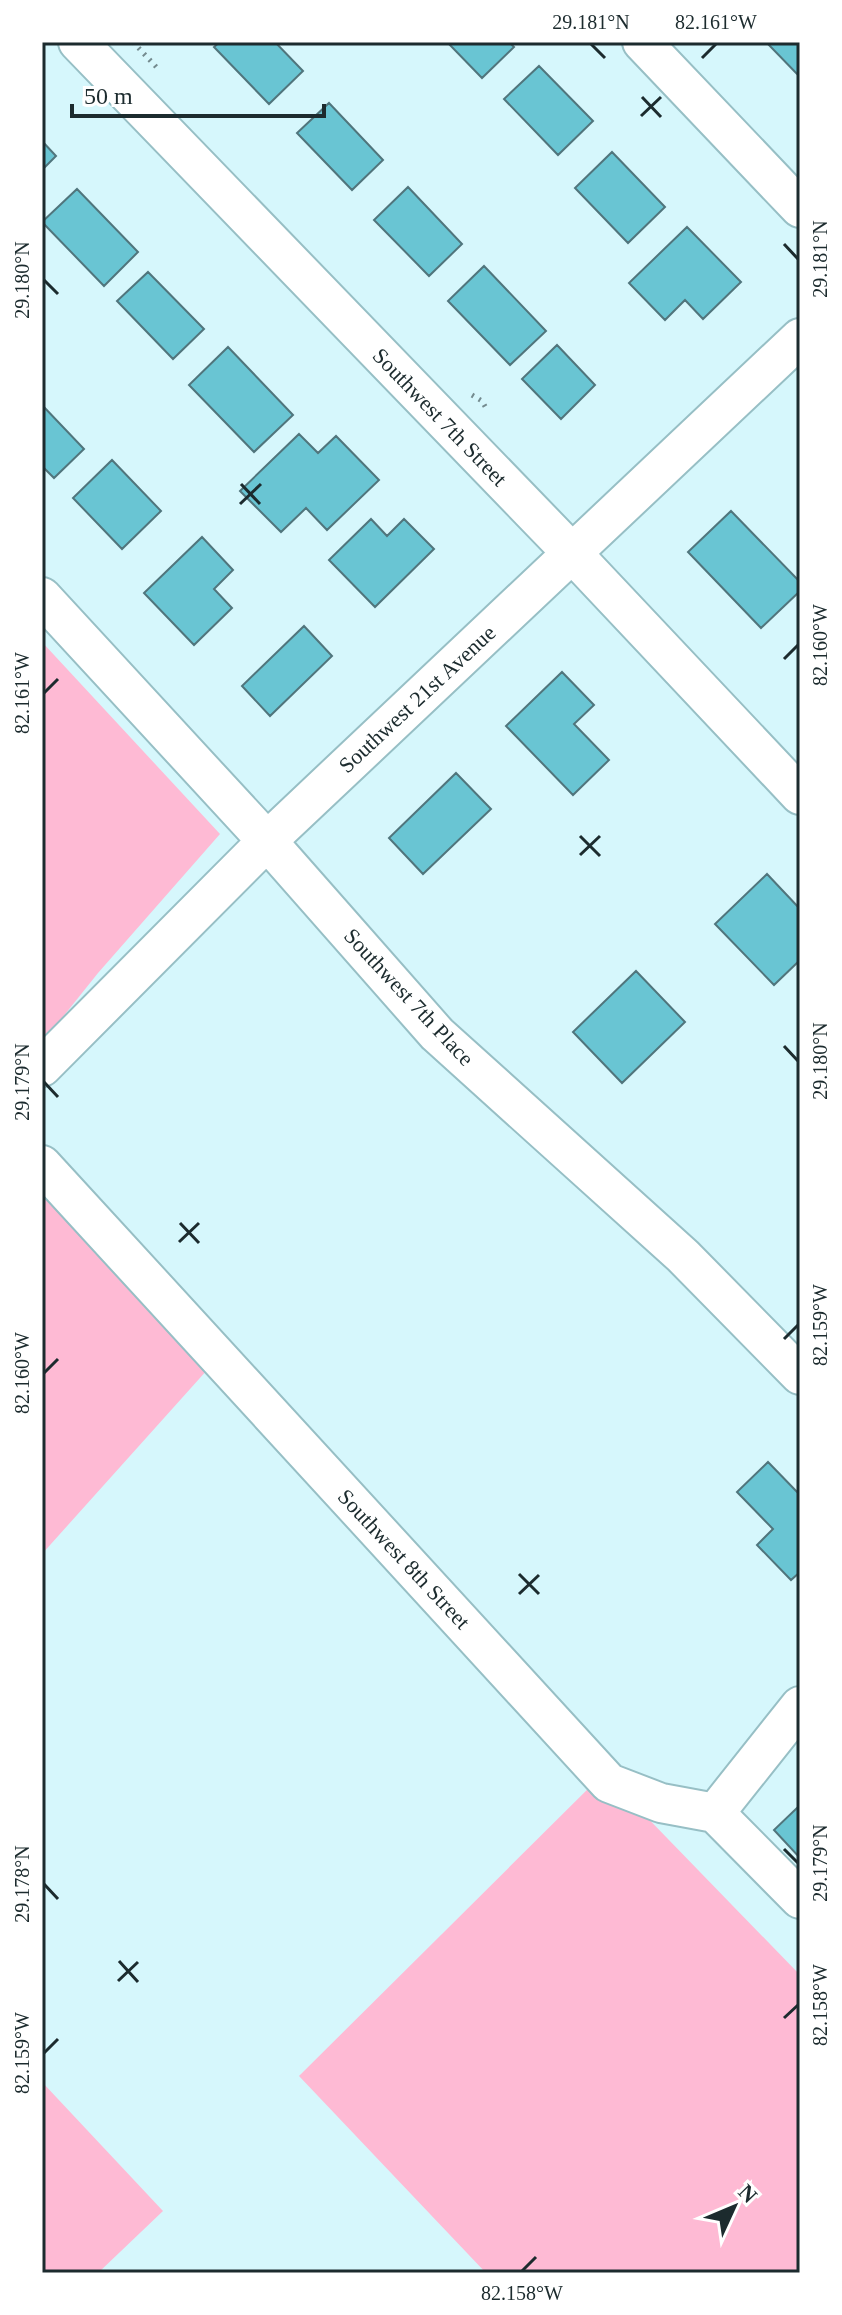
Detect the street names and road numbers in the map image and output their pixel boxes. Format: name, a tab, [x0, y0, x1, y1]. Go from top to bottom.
street label: Southwest 7th Street	[368, 343, 512, 491]
street label: Southwest 21st Avenue	[334, 620, 500, 778]
street label: Southwest 7th Place	[339, 923, 479, 1071]
street label: Southwest 8th Street	[333, 1484, 475, 1634]

